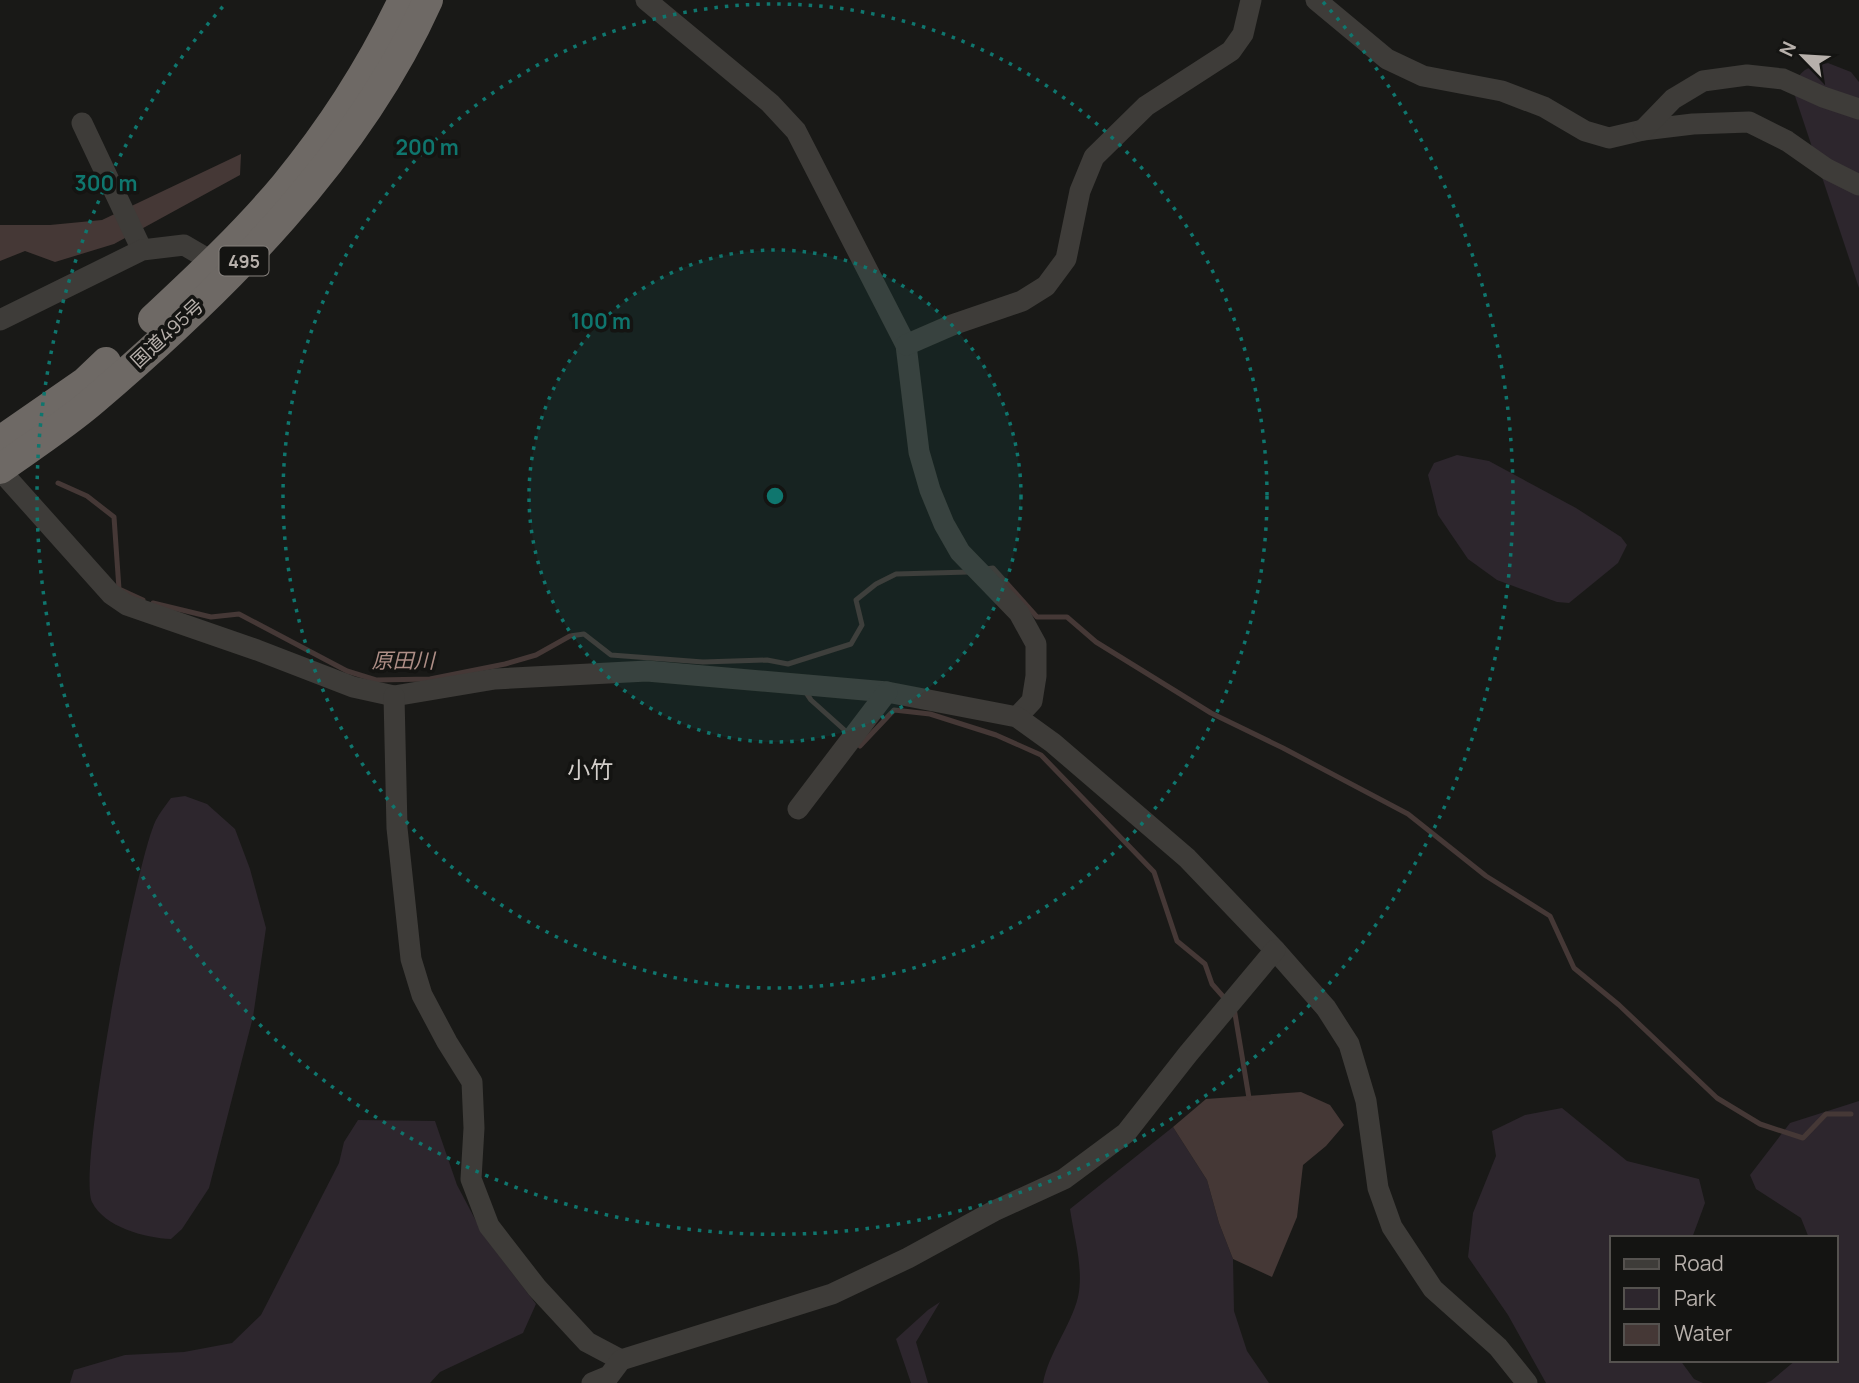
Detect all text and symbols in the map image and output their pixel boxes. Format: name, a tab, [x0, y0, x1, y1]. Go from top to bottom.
north arrow	[1768, 21, 1838, 91]
text: N	[1773, 37, 1802, 60]
text: 200 m	[395, 133, 459, 161]
text: 300 m	[75, 169, 137, 197]
road number: 495	[219, 246, 268, 276]
street label: 国道495号	[125, 293, 209, 373]
text: 100 m	[571, 307, 631, 335]
centre of rings	[763, 484, 787, 508]
water label: 原田川	[372, 646, 436, 674]
district label: 小竹	[567, 753, 613, 785]
legend	[1610, 1236, 1838, 1362]
text: Road	[1674, 1249, 1724, 1277]
text: Park	[1674, 1284, 1716, 1312]
text: Water	[1674, 1319, 1733, 1347]

